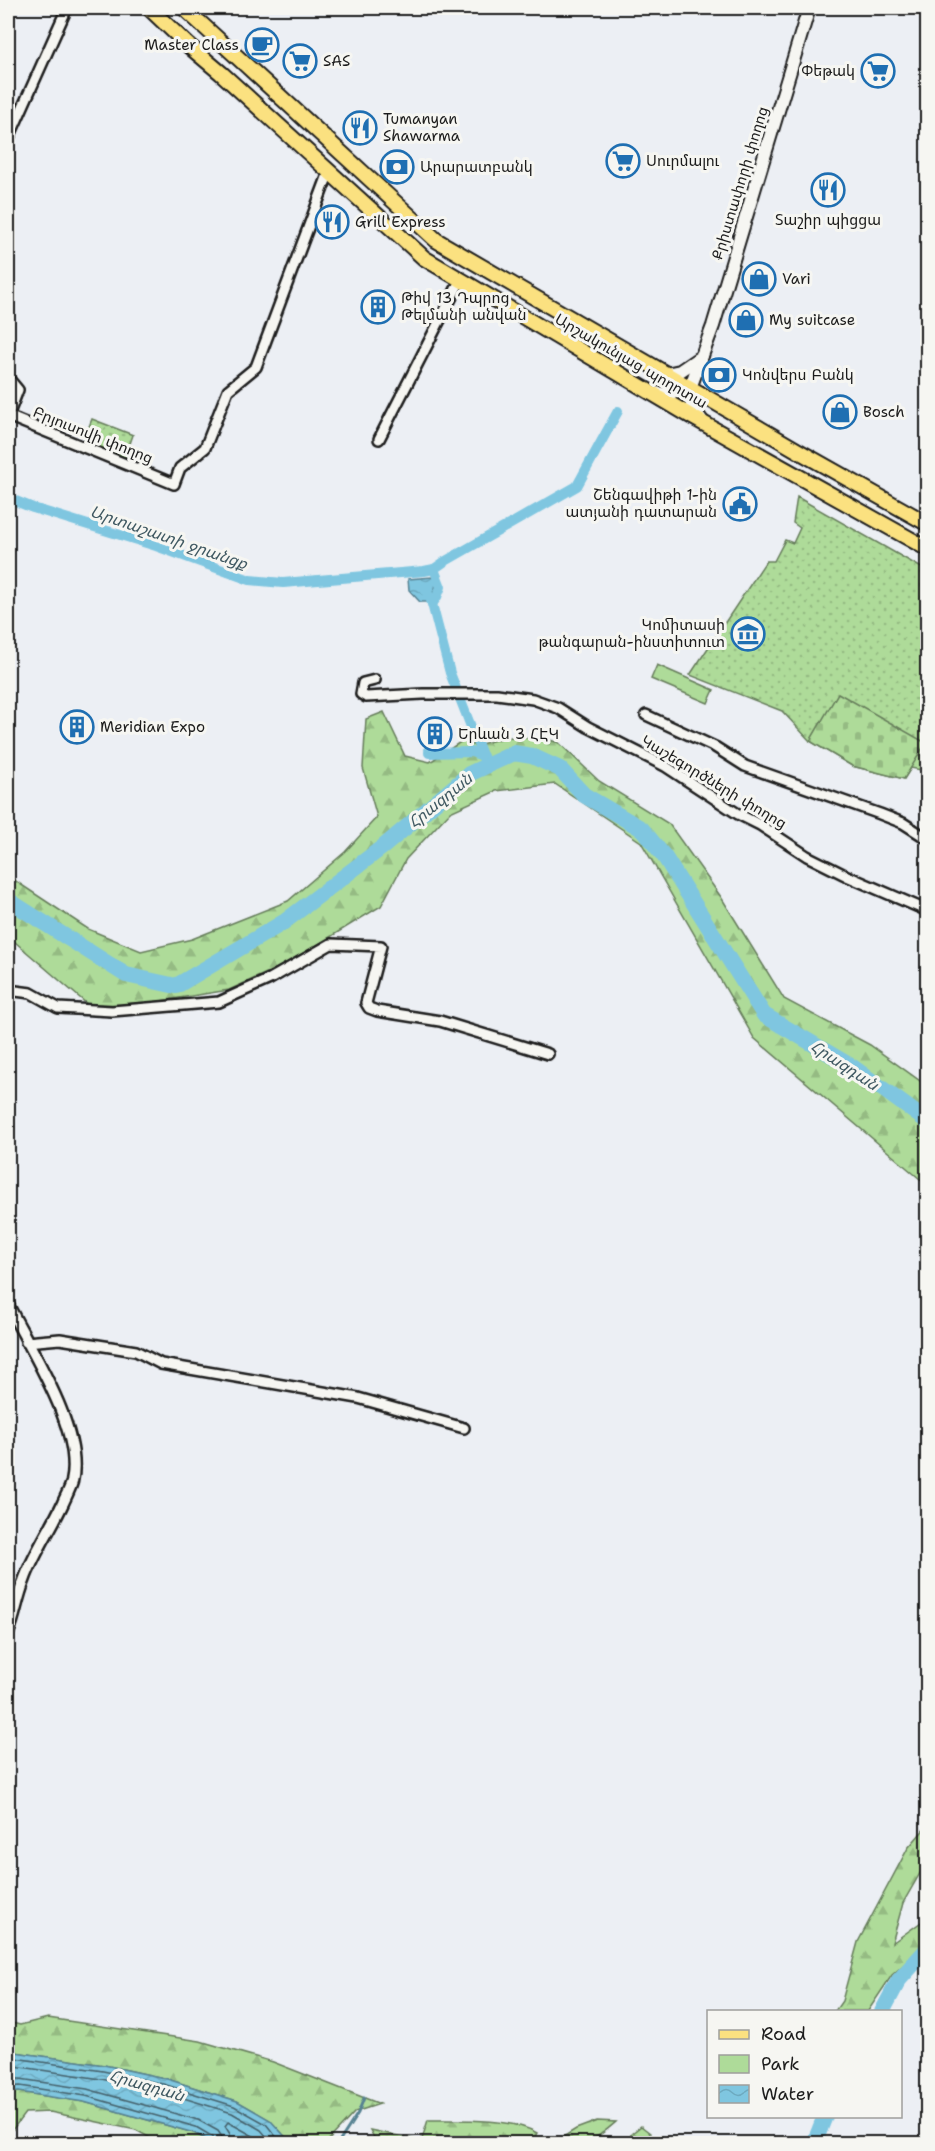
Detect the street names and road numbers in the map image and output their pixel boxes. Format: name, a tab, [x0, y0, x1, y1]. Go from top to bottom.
street label: Քրիստափորի փողոց	[707, 104, 773, 262]
street label: Արշակունյաց պողոտա	[551, 309, 711, 413]
street label: Բրյուսովի փողոց	[30, 402, 156, 468]
street label: Կաշեգործների փողոց	[638, 731, 790, 833]

